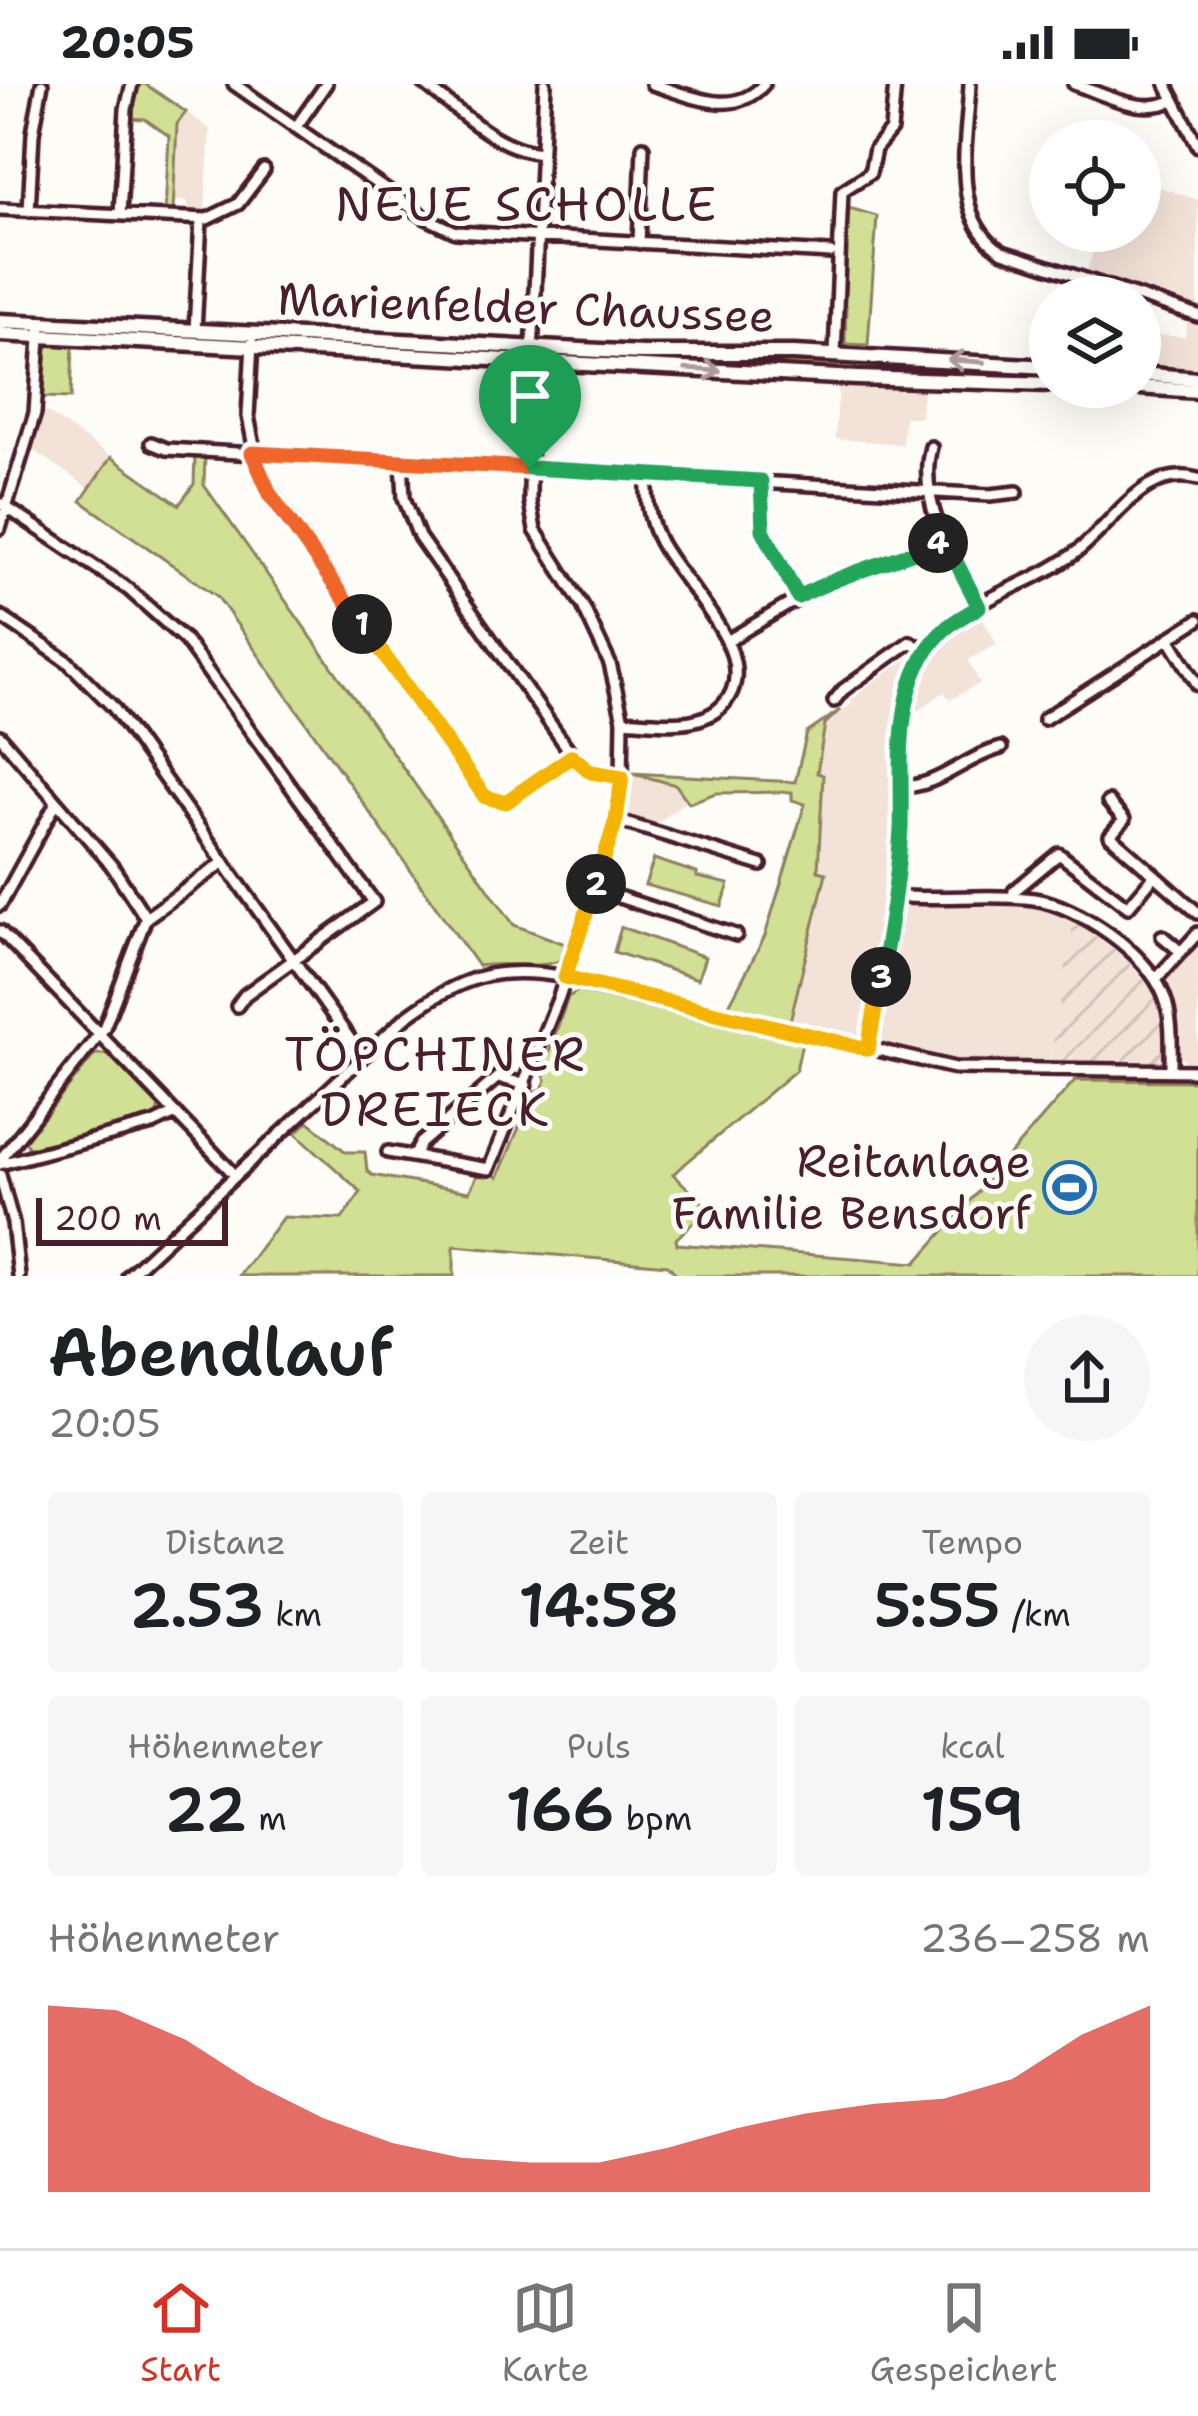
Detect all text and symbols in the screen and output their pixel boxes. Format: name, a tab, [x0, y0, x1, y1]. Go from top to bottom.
text: 20:05	[60, 12, 195, 72]
map controls	[1029, 120, 1161, 408]
button: locate	[1029, 120, 1161, 252]
district label: NEUE SCHOLLE	[335, 172, 719, 236]
street label: Marienfelder Chaussee	[276, 268, 776, 346]
button: layers	[1029, 276, 1161, 408]
pin	[479, 345, 581, 468]
one-way arrow	[947, 350, 986, 373]
one-way arrow	[683, 359, 722, 382]
icon: arrive	[497, 363, 563, 429]
pin: 4	[908, 513, 968, 573]
text: 4	[926, 520, 950, 565]
pin: 1	[332, 594, 392, 654]
text: 1	[354, 601, 370, 646]
pin: 2	[566, 854, 626, 914]
text: 2	[584, 861, 608, 906]
pin: 3	[851, 947, 911, 1007]
text: 3	[869, 954, 893, 999]
district label: TÖPCHINER DREIECK	[285, 1022, 587, 1141]
place label: Reitanlage Familie Bensdorf	[672, 1131, 1032, 1243]
sports icon: Reitanlage Familie Bensdorf	[1042, 1159, 1098, 1215]
scale bar	[36, 1192, 228, 1245]
text: 200 m	[54, 1196, 162, 1241]
text: Abendlauf	[48, 1308, 393, 1396]
button: share	[1024, 1315, 1150, 1441]
text: 20:05	[48, 1397, 161, 1449]
text: Distanz	[166, 1520, 286, 1565]
text: Zeit	[569, 1520, 629, 1565]
text: Tempo	[922, 1520, 1023, 1565]
text: 2.53	[129, 1565, 264, 1645]
text: 14:58	[519, 1565, 679, 1645]
text: 5:55	[874, 1565, 1001, 1645]
text: km	[264, 1592, 322, 1637]
text: /km	[1001, 1592, 1071, 1637]
text: Höhenmeter	[127, 1724, 324, 1769]
text: Puls	[567, 1724, 631, 1769]
text: kcal	[940, 1724, 1004, 1769]
text: 22	[165, 1769, 247, 1849]
text: 166	[506, 1769, 615, 1849]
text: 159	[921, 1769, 1024, 1849]
text: m	[247, 1796, 287, 1841]
text: bpm	[615, 1796, 692, 1841]
text: Höhenmeter	[48, 1912, 280, 1964]
text: 236–258 m	[920, 1912, 1150, 1964]
tab: Start	[140, 2275, 221, 2392]
tab: Karte	[502, 2275, 589, 2392]
tab: Gespeichert	[870, 2275, 1058, 2392]

